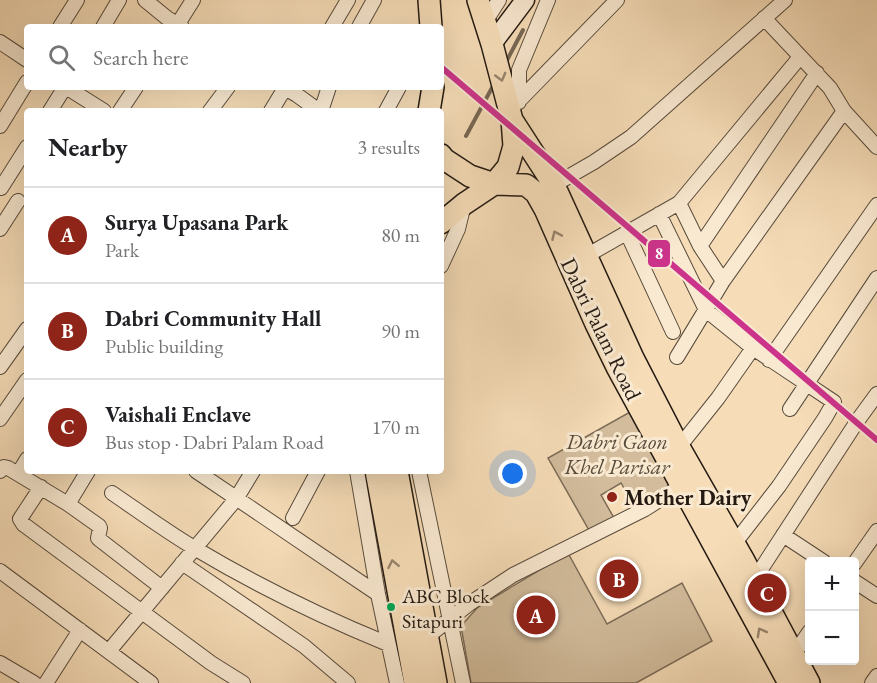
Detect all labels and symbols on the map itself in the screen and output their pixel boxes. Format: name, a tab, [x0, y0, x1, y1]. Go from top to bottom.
one-way arrow	[493, 72, 506, 82]
one-way arrow	[552, 230, 564, 241]
line badge: 8	[647, 239, 671, 268]
text: 8	[655, 243, 663, 264]
street label: Dabri Palam Road	[554, 253, 648, 406]
park label: Dabri Gaon Khel Parisar	[563, 427, 671, 481]
your location	[498, 459, 527, 488]
place label: Mother Dairy	[624, 483, 752, 512]
marker: Mother Dairy	[605, 490, 619, 504]
pin: B	[600, 556, 638, 602]
one-way arrow	[387, 559, 400, 569]
pin: C	[748, 570, 786, 616]
place label: ABC Block Sitapuri	[401, 583, 490, 634]
pin: A	[516, 592, 556, 638]
marker: ABC Block Sitapuri	[385, 601, 397, 613]
one-way arrow	[757, 627, 768, 638]

